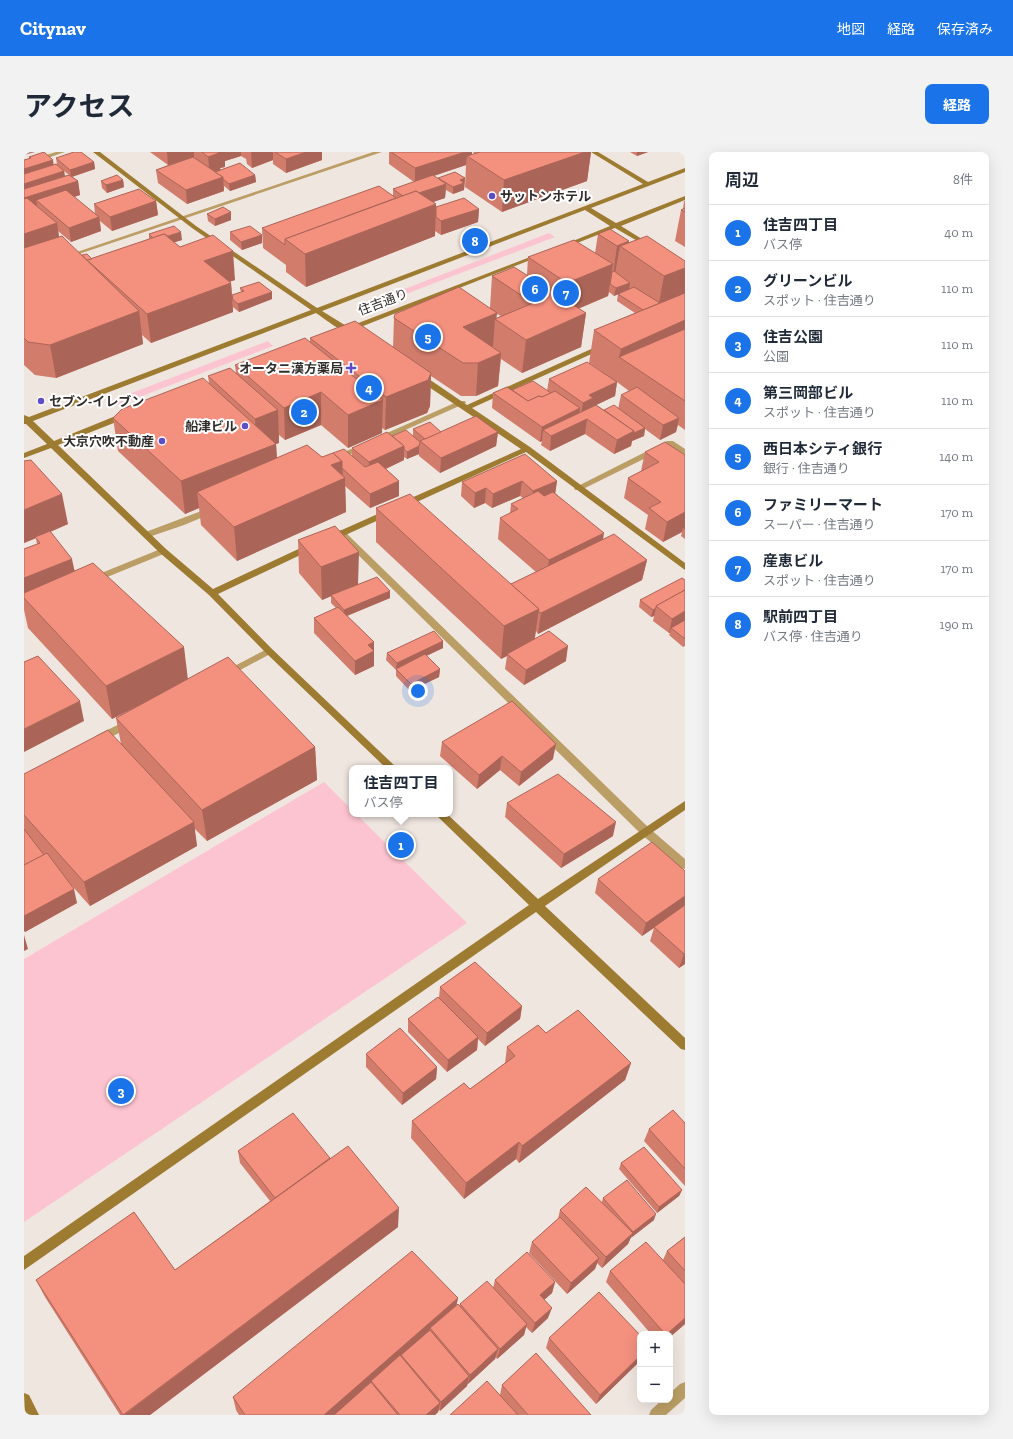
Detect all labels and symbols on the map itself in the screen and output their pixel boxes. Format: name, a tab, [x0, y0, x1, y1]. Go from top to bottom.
place label: サットンホテル	[500, 189, 591, 204]
marker: サットンホテル	[487, 191, 497, 201]
pin: 8	[462, 226, 488, 256]
pin: 6	[522, 274, 548, 304]
pin: 7	[553, 278, 579, 308]
street label: 住吉通り	[356, 286, 410, 318]
pin: 5	[415, 322, 441, 352]
place label: オータニ漢方薬局	[239, 361, 343, 376]
marker: オータニ漢方薬局	[346, 363, 356, 373]
pin: 4	[356, 373, 382, 403]
place label: セブン-イレブン	[49, 394, 144, 409]
marker: セブン-イレブン	[36, 396, 46, 406]
pin: 2	[291, 397, 317, 427]
place label: 船津ビル	[185, 419, 237, 434]
marker: 船津ビル	[240, 421, 250, 431]
place label: 大京穴吹不動産	[63, 434, 154, 449]
marker: 大京穴吹不動産	[157, 436, 167, 446]
your location	[408, 681, 428, 701]
pin: 1	[388, 830, 414, 860]
pin: 3	[108, 1076, 134, 1106]

